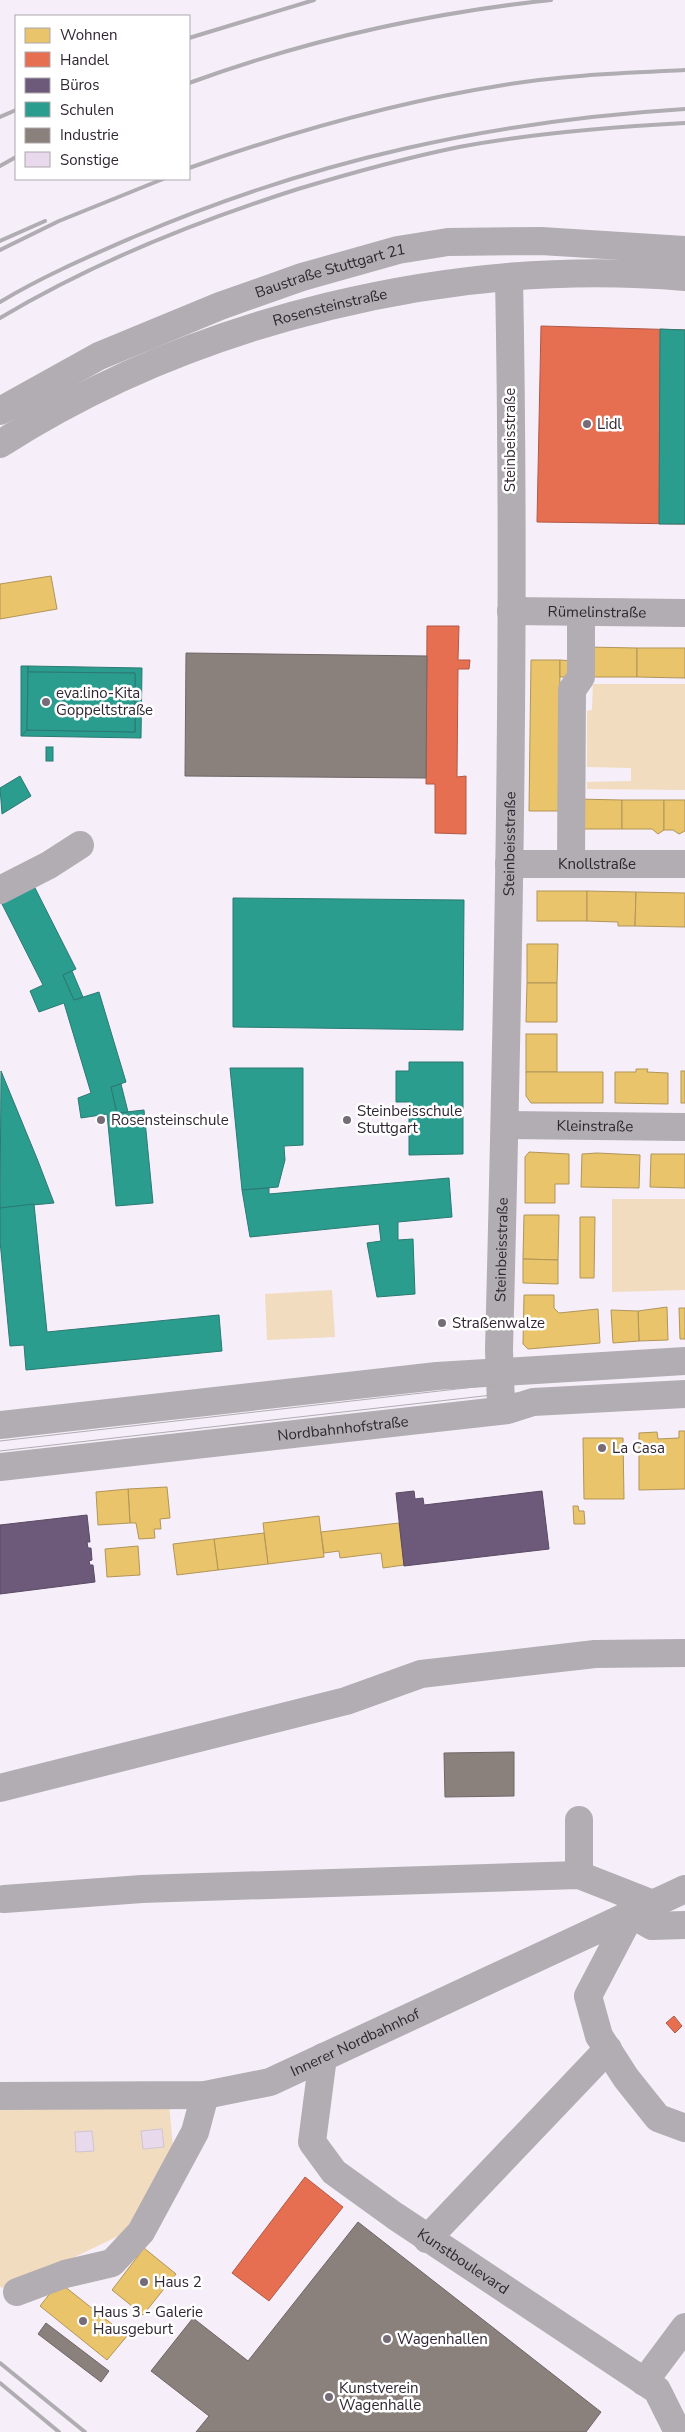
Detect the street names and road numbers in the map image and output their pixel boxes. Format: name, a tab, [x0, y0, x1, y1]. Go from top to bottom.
street label: Baustraße Stuttgart 21	[252, 239, 407, 303]
street label: Rosensteinstraße	[270, 284, 389, 331]
street label: Steinbeisstraße	[500, 388, 520, 492]
street label: Rümelinstraße	[548, 601, 646, 623]
street label: Steinbeisstraße	[499, 791, 520, 896]
street label: Knollstraße	[558, 854, 636, 874]
street label: Kleinstraße	[557, 1116, 633, 1136]
street label: Steinbeisstraße	[490, 1197, 513, 1302]
street label: Nordbahnhofstraße	[276, 1411, 409, 1446]
street label: Innerer Nordbahnhof	[287, 2003, 424, 2081]
street label: Kunstboulevard	[414, 2224, 513, 2299]

